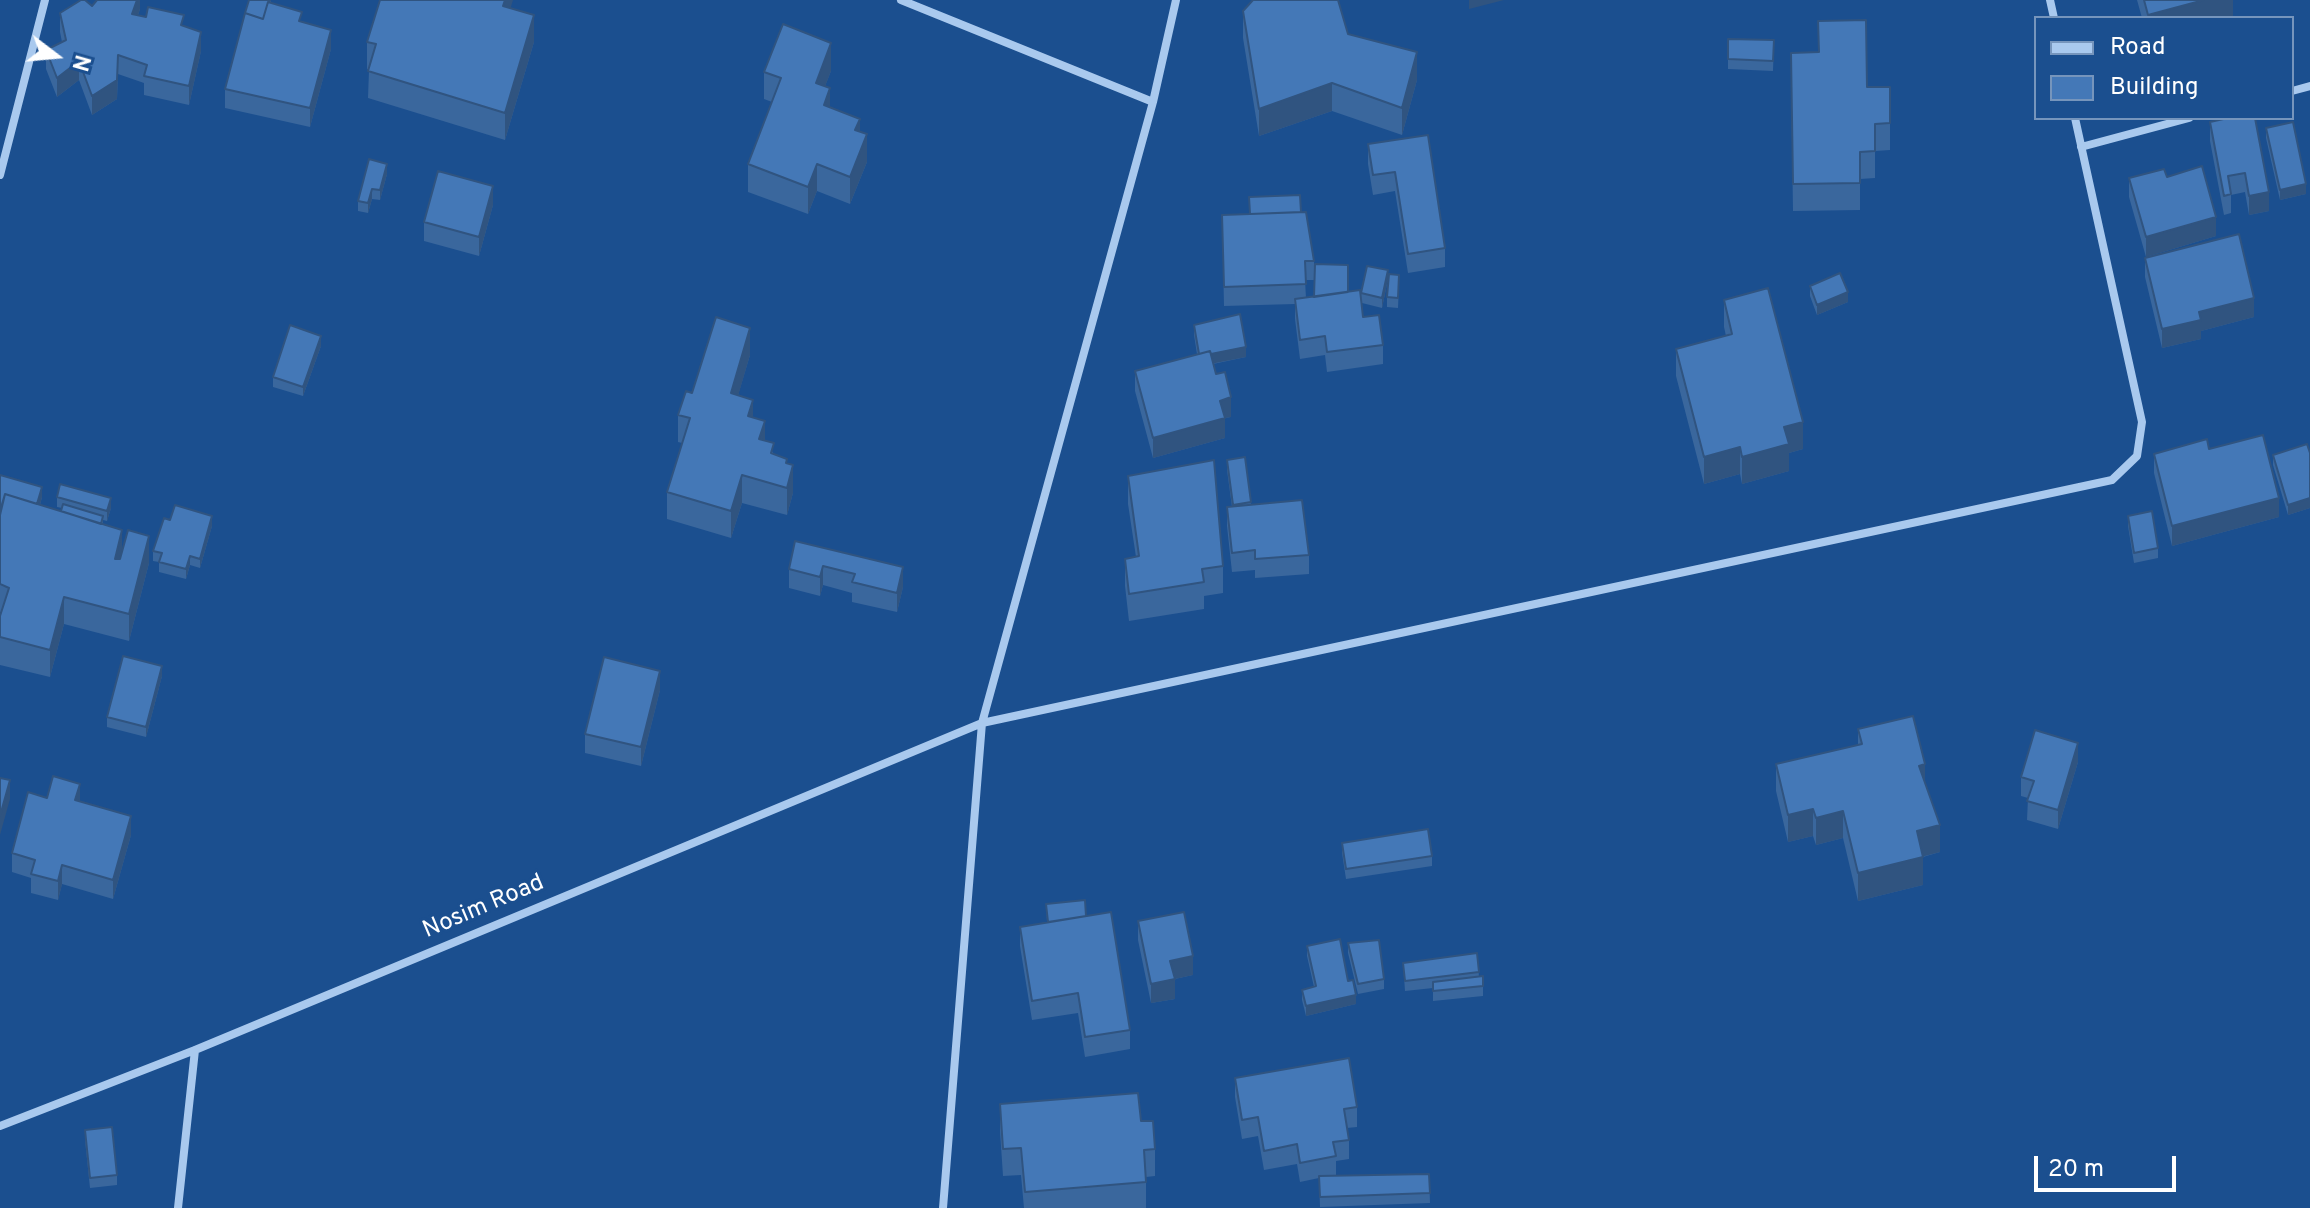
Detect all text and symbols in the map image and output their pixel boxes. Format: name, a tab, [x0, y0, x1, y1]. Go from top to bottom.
north arrow	[16, 16, 96, 96]
legend	[2034, 16, 2294, 120]
text: Road	[2110, 33, 2166, 63]
text: N	[64, 51, 95, 74]
text: Building	[2110, 73, 2199, 103]
street label: Nosim Road	[419, 870, 549, 946]
scale bar	[2038, 1140, 2180, 1190]
text: 20 m	[2048, 1155, 2104, 1185]

